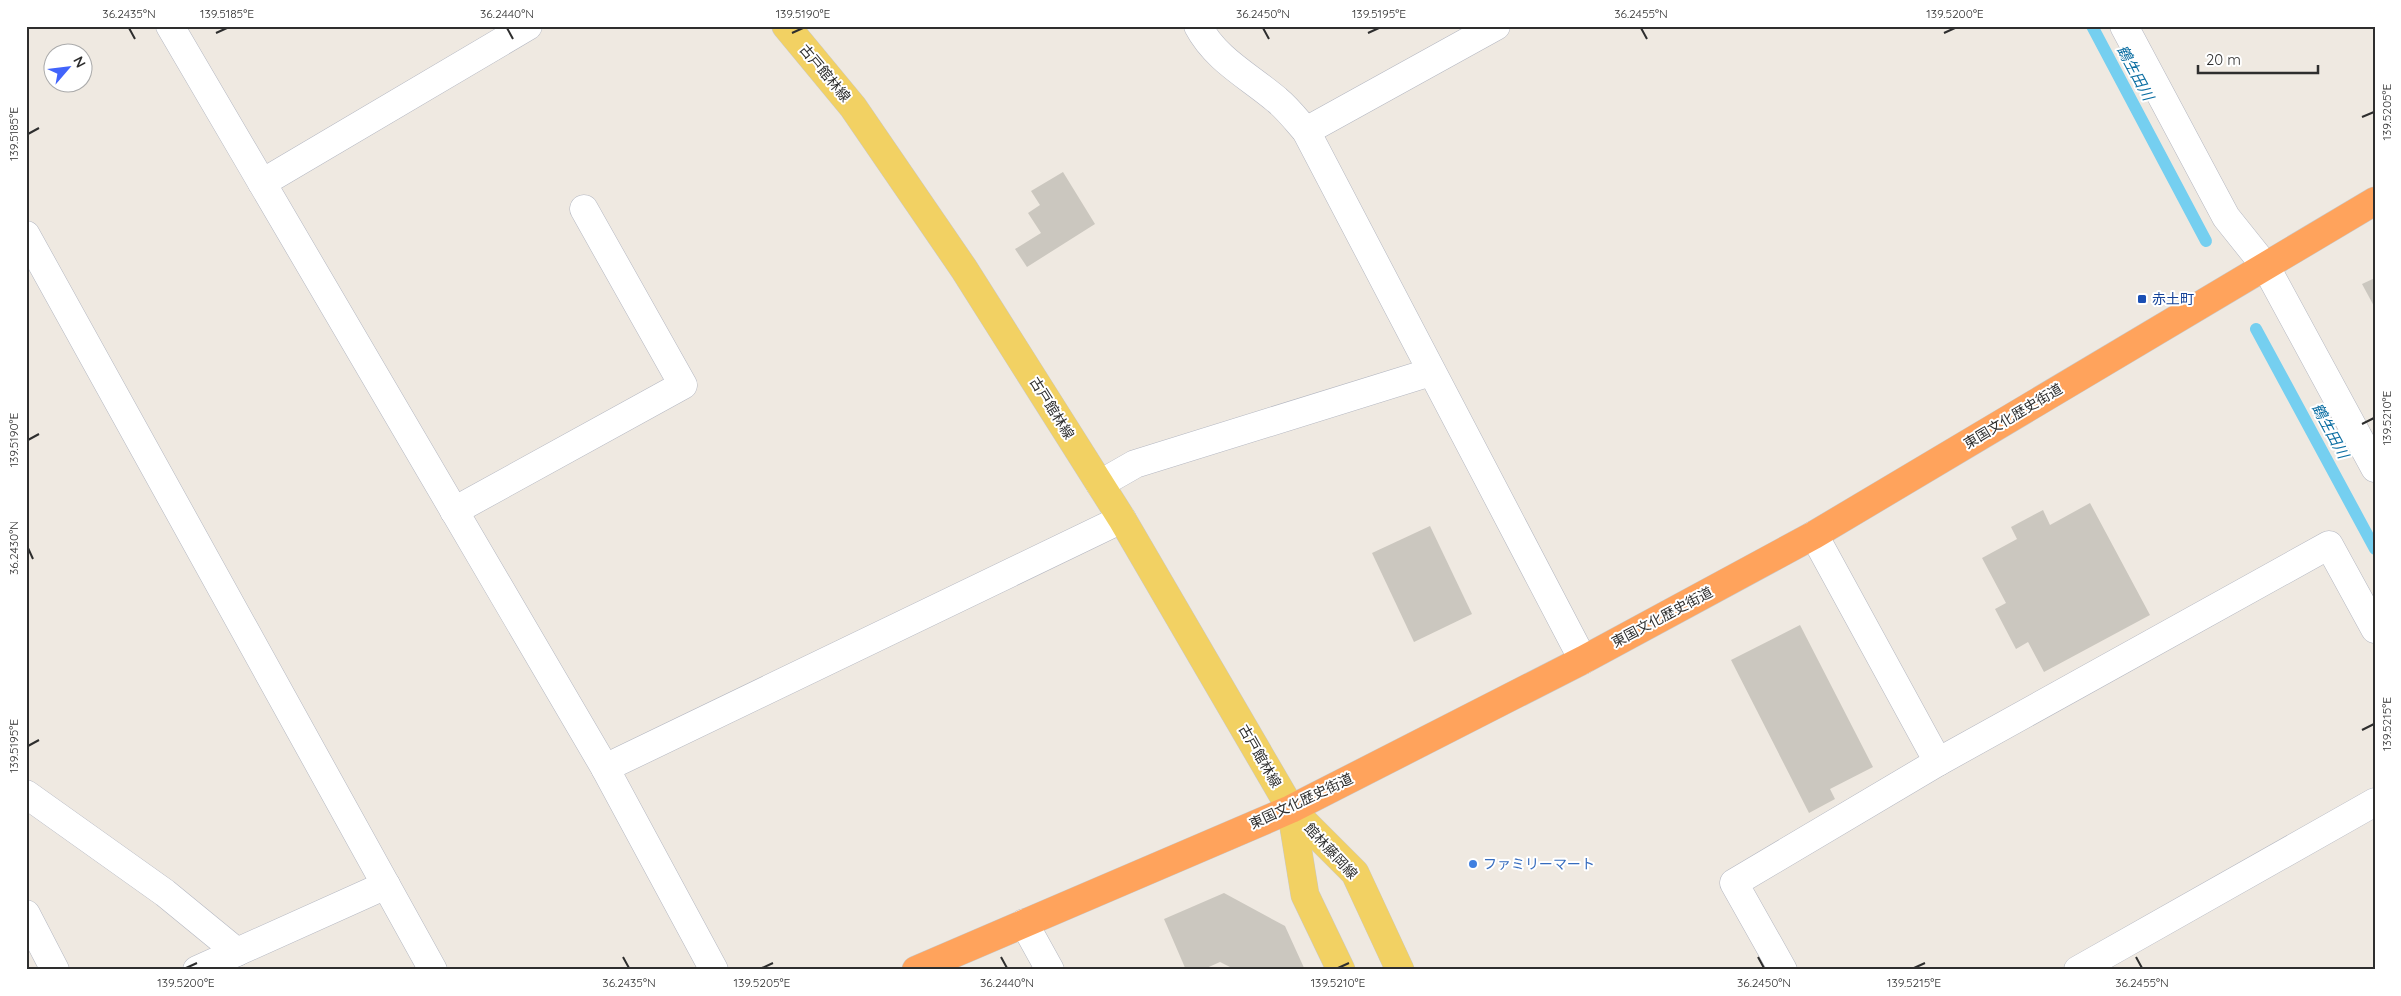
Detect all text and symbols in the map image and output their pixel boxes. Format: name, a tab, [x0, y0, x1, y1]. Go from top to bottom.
text: 36.2435°N	[102, 6, 156, 21]
text: 139.5185°E	[200, 6, 254, 21]
text: 36.2440°N	[480, 6, 534, 21]
text: 139.5190°E	[776, 6, 831, 21]
text: 36.2450°N	[1236, 6, 1290, 21]
text: 139.5195°E	[1352, 6, 1406, 21]
text: 36.2455°N	[1614, 6, 1668, 21]
text: 139.5200°E	[1926, 6, 1984, 21]
street label: 古戸館林線	[796, 40, 854, 106]
north arrow	[42, 42, 92, 92]
water label: 鶴生田川	[2113, 42, 2159, 105]
scale bar	[2198, 42, 2318, 74]
text: 20 m	[2206, 50, 2241, 69]
text: N	[69, 53, 90, 71]
text: 139.5205°E	[2379, 83, 2394, 140]
text: 139.5185°E	[6, 107, 21, 161]
place label: 赤土町	[2152, 290, 2194, 308]
marker: 赤土町	[2136, 293, 2148, 305]
street label: 古戸館林線	[1026, 374, 1078, 442]
street label: 東国文化歴史街道	[1960, 379, 2066, 453]
text: 139.5210°E	[2379, 390, 2394, 445]
water label: 鶴生田川	[2308, 400, 2354, 463]
text: 139.5190°E	[6, 412, 21, 467]
text: 36.2430°N	[6, 521, 21, 575]
street label: 東国文化歴史街道	[1608, 583, 1716, 651]
text: 139.5215°E	[2379, 697, 2394, 751]
text: 139.5195°E	[6, 719, 21, 773]
street label: 古戸館林線	[1235, 721, 1285, 791]
street label: 東国文化歴史街道	[1246, 769, 1356, 833]
street label: 館林藤岡線	[1301, 819, 1361, 883]
place label: ファミリーマート	[1483, 855, 1595, 873]
marker: ファミリーマート	[1467, 858, 1479, 870]
text: 139.5200°E	[157, 975, 215, 990]
text: 36.2435°N	[602, 975, 656, 990]
text: 139.5205°E	[734, 975, 791, 990]
text: 36.2440°N	[980, 975, 1034, 990]
text: 139.5210°E	[1311, 975, 1366, 990]
text: 36.2450°N	[1737, 975, 1791, 990]
text: 139.5215°E	[1887, 975, 1941, 990]
text: 36.2455°N	[2115, 975, 2169, 990]

